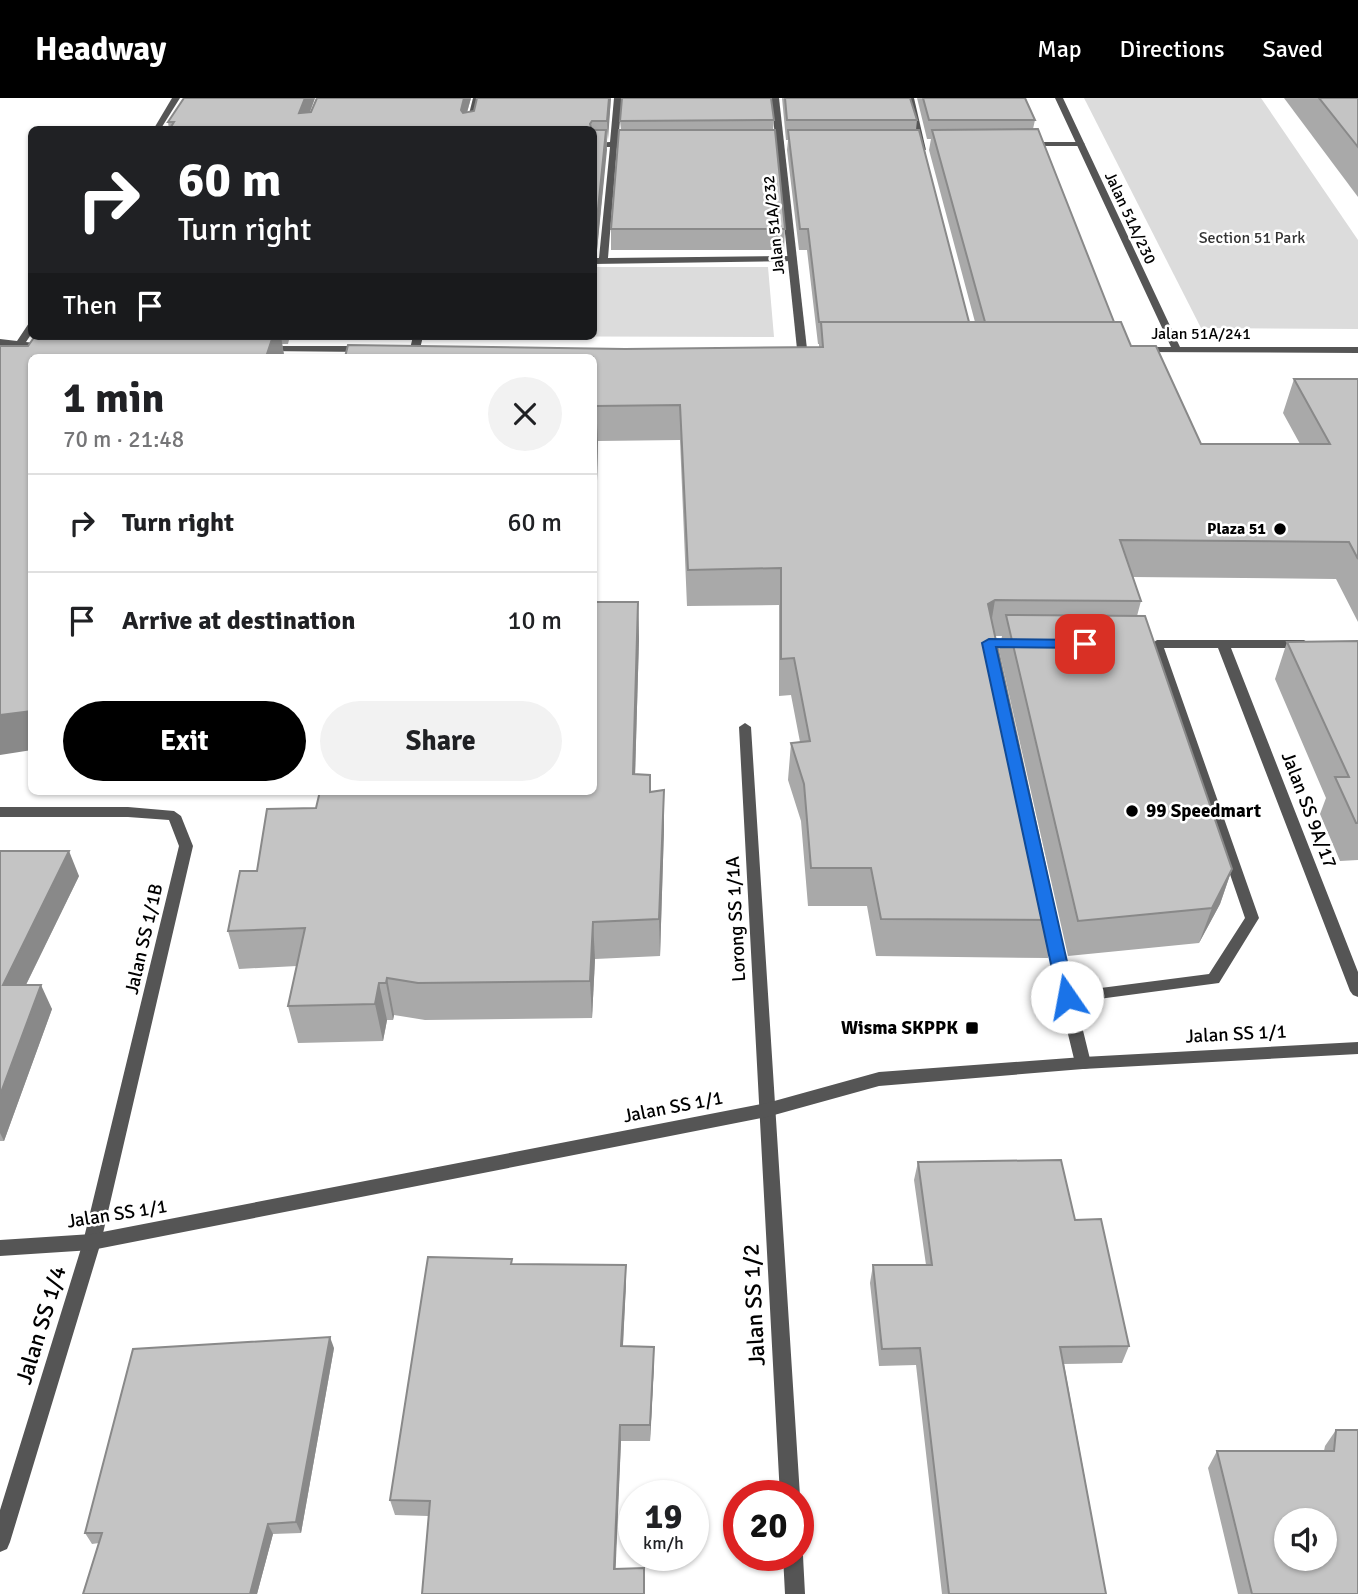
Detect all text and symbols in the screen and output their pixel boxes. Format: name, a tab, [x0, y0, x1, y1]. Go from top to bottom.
text: Headway	[35, 29, 166, 70]
text: Map	[1037, 34, 1082, 64]
text: Directions	[1120, 34, 1225, 64]
text: Saved	[1263, 34, 1323, 64]
text: 60 m	[178, 150, 281, 210]
icon: right	[63, 154, 154, 245]
street label: Jalan 51A/230	[1100, 169, 1160, 267]
street label: Jalan 51A/232	[759, 174, 789, 276]
text: Turn right	[178, 210, 311, 249]
park label: Section 51 Park	[1199, 228, 1305, 248]
icon: arrive	[131, 287, 169, 325]
text: Then	[63, 290, 117, 322]
street label: Jalan 51A/241	[1151, 324, 1251, 344]
text: 1 min	[63, 373, 164, 424]
button: close	[488, 377, 562, 451]
text: 70 m · 21:48	[63, 425, 184, 454]
icon: right	[63, 504, 101, 542]
text: Turn right	[122, 507, 234, 539]
text: 60 m	[507, 507, 562, 539]
place label: Plaza 51	[1207, 519, 1266, 539]
marker: Plaza 51	[1272, 521, 1288, 537]
icon: arrive	[63, 602, 101, 640]
text: Arrive at destination	[122, 605, 355, 637]
text: 10 m	[507, 605, 562, 637]
pin	[1055, 614, 1115, 674]
icon: arrive	[1066, 625, 1104, 663]
button: Exit	[63, 701, 306, 781]
button: Share	[320, 701, 562, 781]
street label: Jalan SS 9A/17	[1276, 748, 1342, 872]
place label: 99 Speedmart	[1146, 799, 1261, 823]
marker: 99 Speedmart	[1124, 803, 1140, 819]
street label: Lorong SS 1/1A	[721, 855, 751, 982]
street label: Jalan SS 1/1B	[120, 881, 168, 997]
position arrow	[1030, 960, 1104, 1034]
place label: Wisma SKPPK	[841, 1016, 958, 1040]
street label: Jalan SS 1/1	[1185, 1019, 1287, 1049]
marker: Wisma SKPPK	[964, 1020, 980, 1036]
street label: Jalan SS 1/1	[621, 1086, 725, 1128]
street label: Jalan SS 1/1	[65, 1194, 169, 1234]
street label: Jalan SS 1/2	[736, 1243, 772, 1367]
street label: Jalan SS 1/4	[9, 1262, 73, 1388]
speed limit sign: 20	[723, 1480, 814, 1571]
text: 19	[645, 1495, 682, 1538]
map controls	[1274, 1508, 1337, 1571]
button: sound	[1274, 1508, 1337, 1571]
text: km/h	[643, 1532, 684, 1554]

